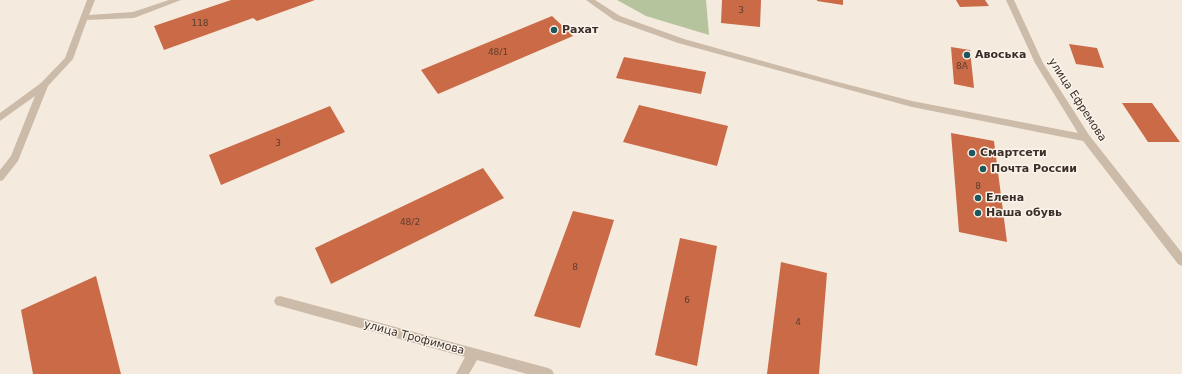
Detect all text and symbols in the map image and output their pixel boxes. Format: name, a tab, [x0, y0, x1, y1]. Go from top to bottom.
house number: 3	[738, 6, 744, 16]
house number: 118	[191, 19, 209, 29]
place label: Рахат	[562, 23, 598, 37]
marker: Рахат	[549, 25, 559, 35]
house number: 48/1	[488, 48, 508, 58]
place label: Авоська	[975, 48, 1026, 62]
marker: Авоська	[962, 50, 972, 60]
street label: улица Ефремова	[1045, 56, 1109, 144]
house number: 8А	[956, 62, 968, 72]
house number: 3	[275, 139, 281, 149]
place label: Смартcети	[980, 146, 1047, 160]
marker: Смартcети	[967, 148, 977, 158]
place label: Почта России	[991, 162, 1077, 176]
marker: Почта России	[978, 164, 988, 174]
house number: 8	[975, 182, 981, 192]
place label: Елена	[986, 191, 1024, 205]
marker: Елена	[973, 193, 983, 203]
place label: Наша обувь	[986, 206, 1062, 220]
marker: Наша обувь	[973, 208, 983, 218]
house number: 48/2	[400, 218, 420, 228]
house number: 8	[572, 263, 578, 273]
house number: 6	[684, 296, 690, 306]
street label: улица Трофимова	[362, 318, 466, 358]
house number: 4	[795, 318, 801, 328]

